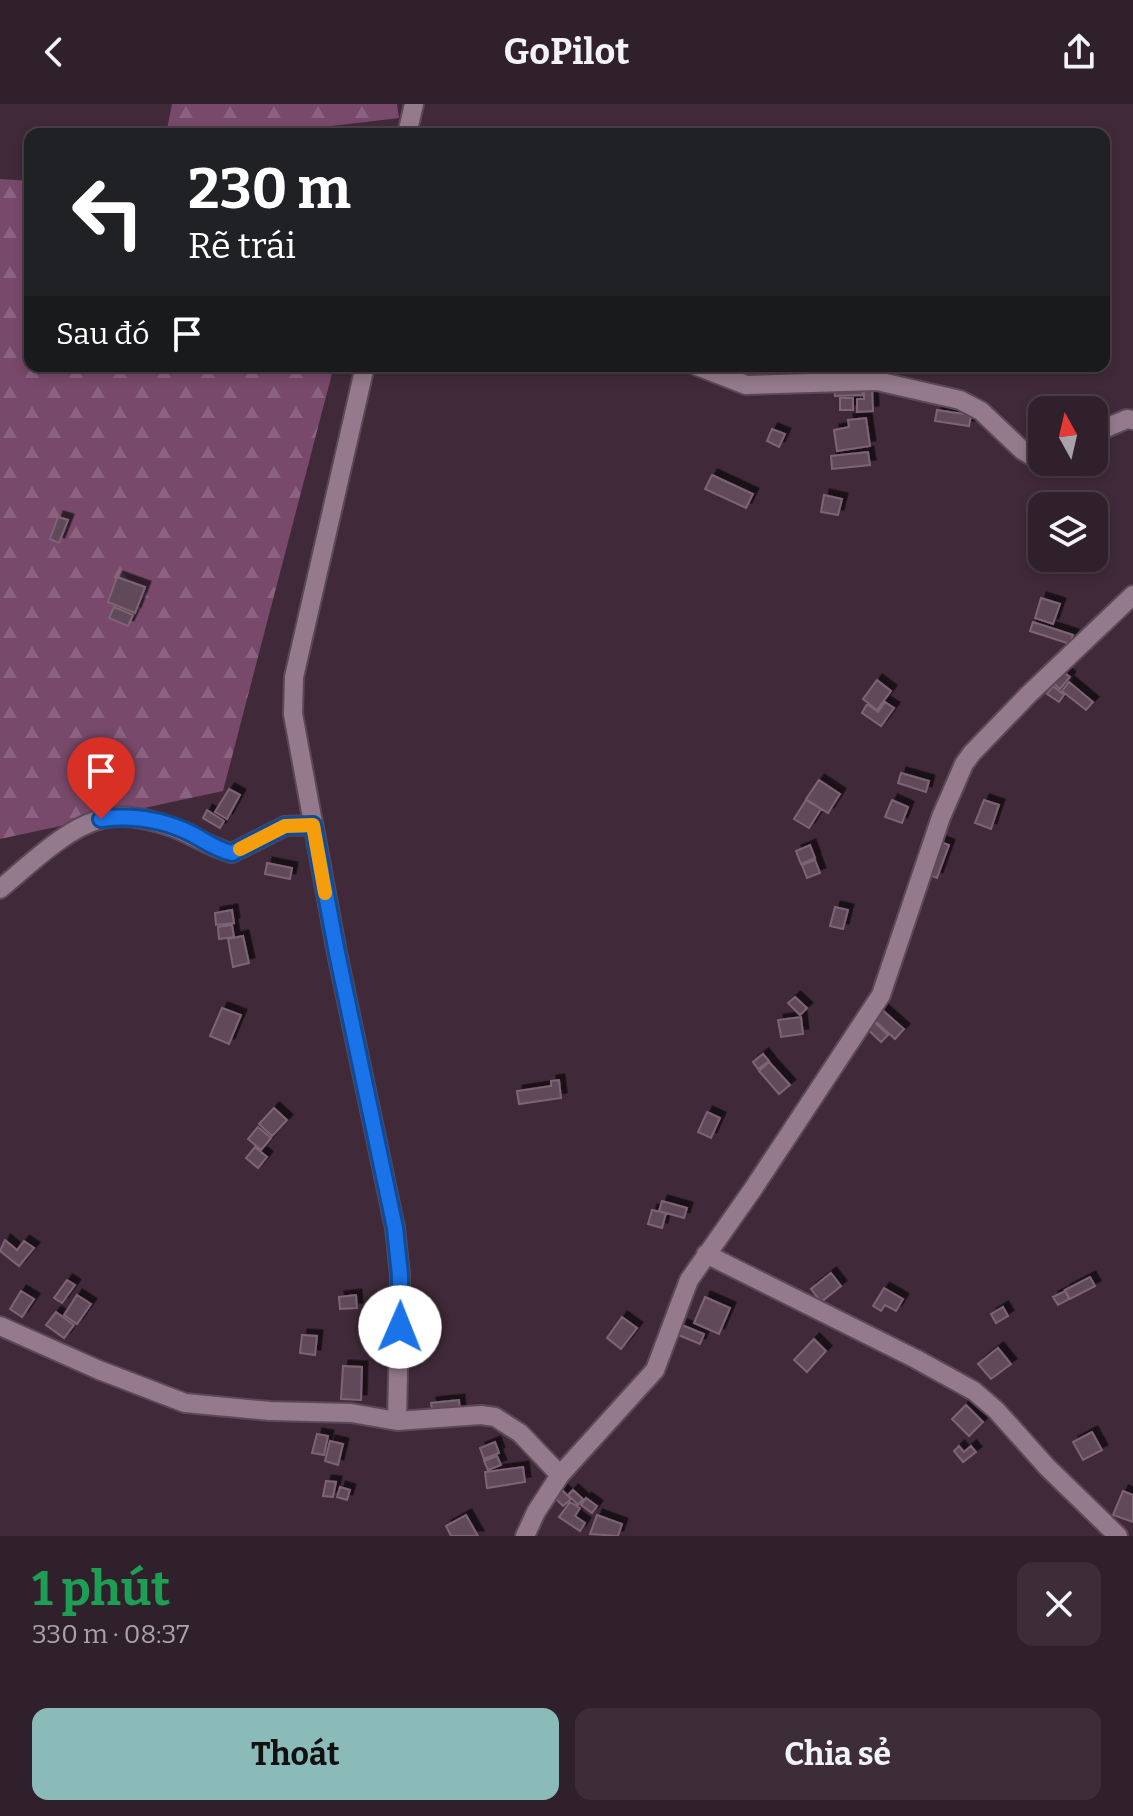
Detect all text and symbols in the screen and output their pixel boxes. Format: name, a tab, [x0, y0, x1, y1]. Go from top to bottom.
icon: back	[32, 30, 76, 74]
text: GoPilot	[503, 30, 630, 74]
icon: share	[1057, 30, 1101, 74]
text: 230 m	[188, 156, 351, 223]
icon: left	[56, 160, 160, 264]
text: Rẽ trái	[188, 224, 296, 268]
icon: arrive	[165, 312, 209, 356]
text: Sau đó	[56, 316, 149, 352]
north arrow	[1028, 396, 1108, 476]
map controls	[1028, 396, 1108, 572]
button: layers	[1028, 492, 1108, 572]
pin	[67, 737, 135, 819]
icon: arrive	[79, 749, 123, 793]
position arrow	[358, 1285, 442, 1369]
text: 1 phút	[32, 1560, 170, 1618]
button: close	[1017, 1562, 1101, 1646]
text: 330 m · 08:37	[32, 1619, 189, 1650]
button: Thoát	[32, 1708, 559, 1800]
button: Chia sẻ	[575, 1708, 1101, 1800]

